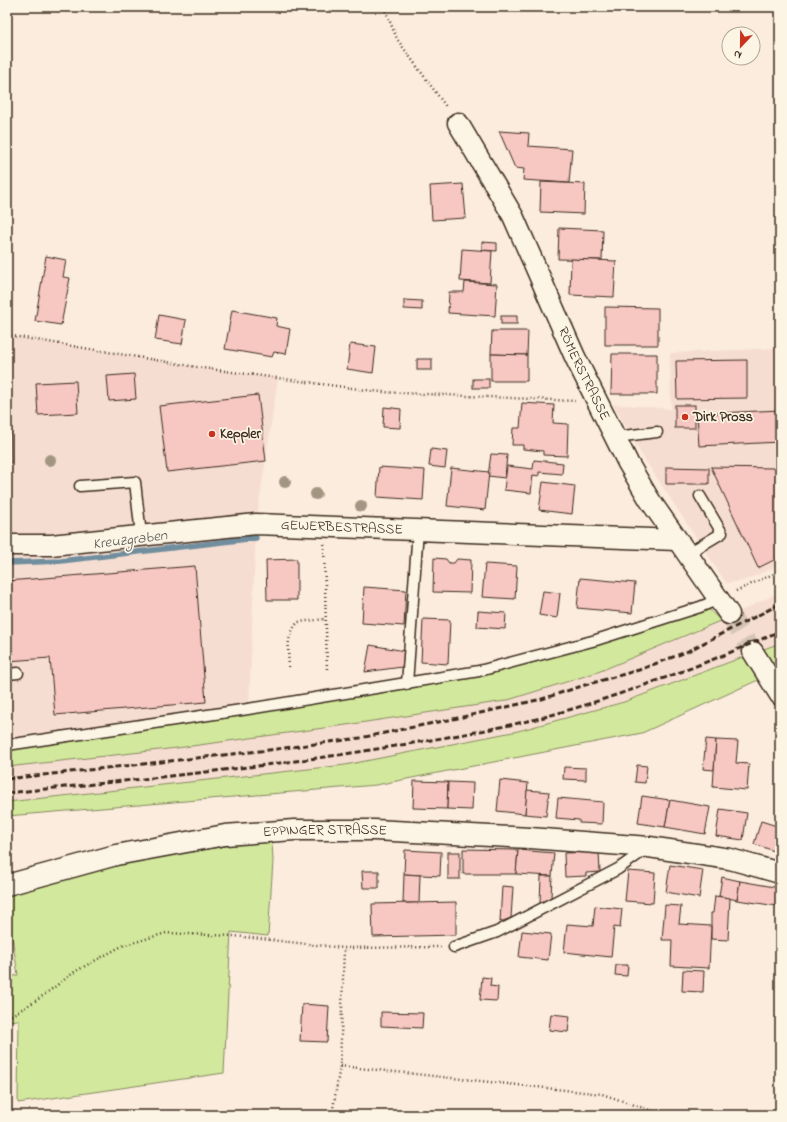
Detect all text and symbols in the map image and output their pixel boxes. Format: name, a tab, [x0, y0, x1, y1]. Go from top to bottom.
north arrow	[721, 26, 761, 66]
text: N	[731, 46, 744, 63]
street label: RÖMERSTRASSE	[553, 324, 616, 424]
place label: Dirk Pross	[692, 407, 753, 428]
marker: Dirk Pross	[680, 412, 690, 422]
place label: Keppler	[220, 424, 261, 445]
marker: Keppler	[207, 429, 217, 439]
street label: GEWERBESTRASSE	[280, 514, 403, 540]
water label: Kreuzgraben	[91, 524, 169, 556]
street label: EPPINGER STRASSE	[262, 819, 388, 843]

